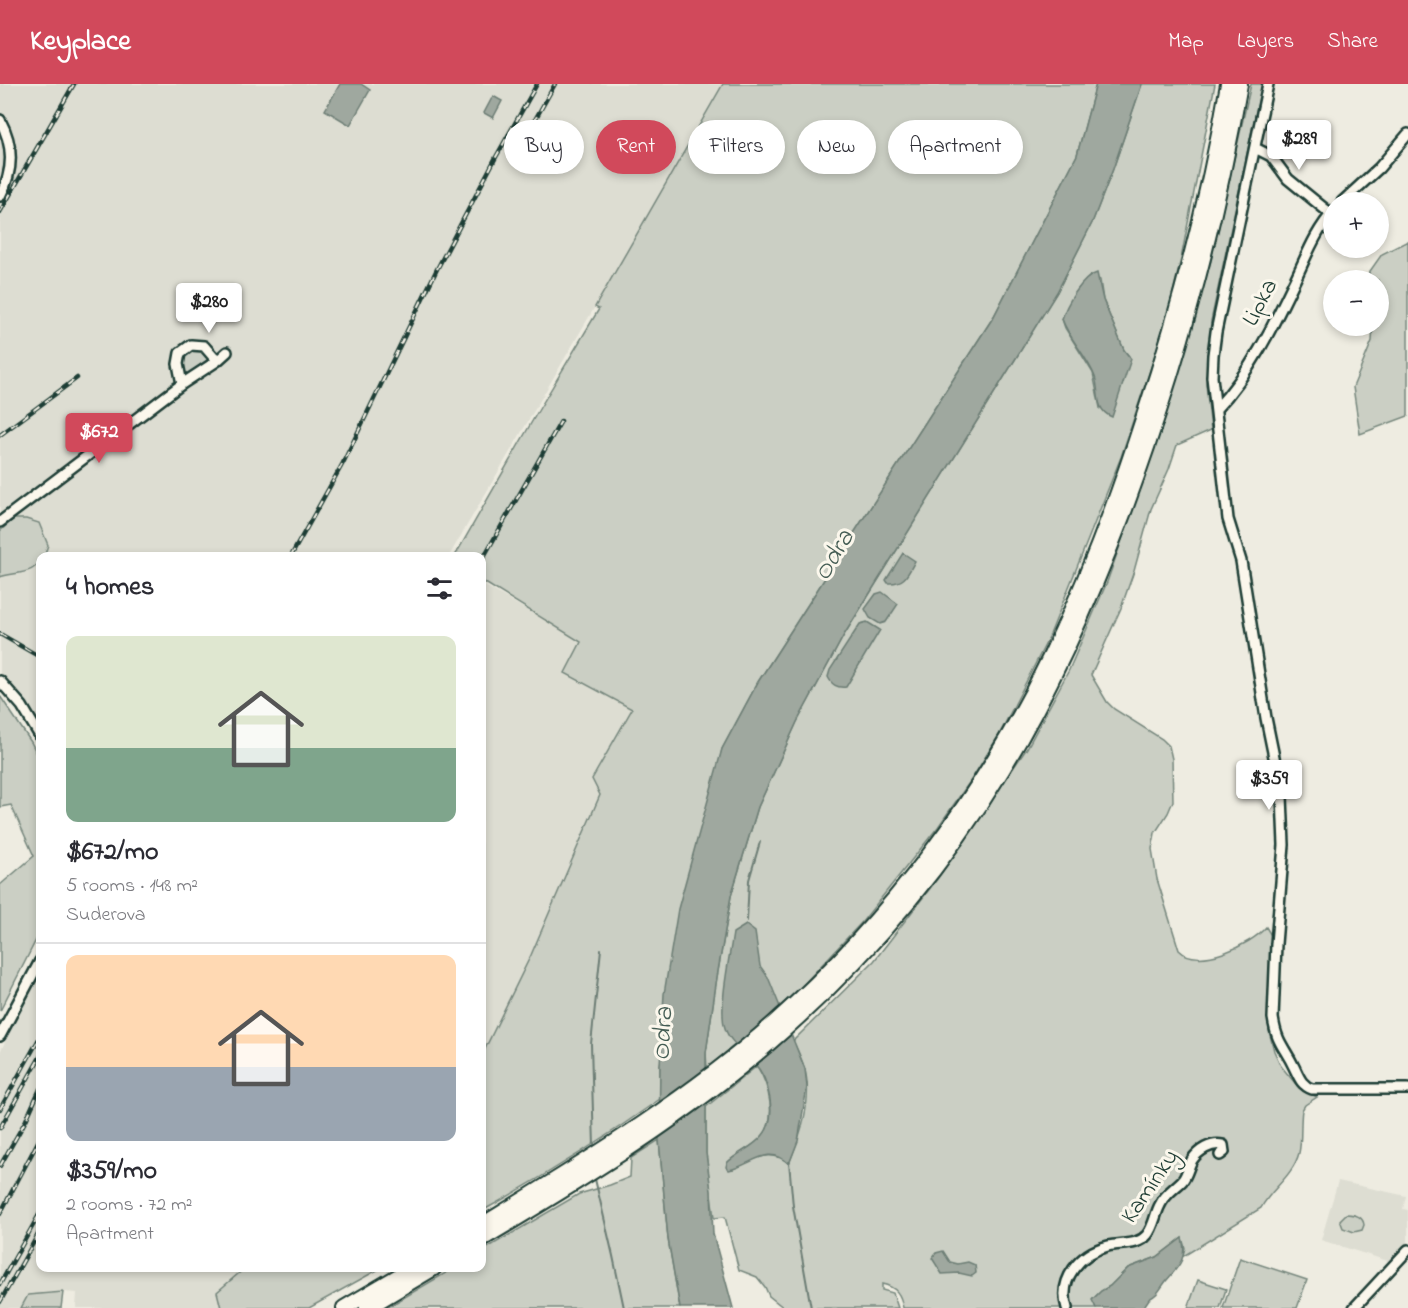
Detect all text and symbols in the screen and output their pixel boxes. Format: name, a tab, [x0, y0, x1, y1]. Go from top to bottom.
text: Keyplace	[30, 22, 131, 63]
text: Map	[1168, 27, 1204, 57]
text: Layers	[1237, 27, 1294, 57]
text: Share	[1327, 27, 1378, 57]
chip: Buy	[504, 120, 584, 174]
chip: Rent	[596, 120, 676, 174]
chip: Filters	[688, 120, 785, 174]
chip: New	[797, 120, 876, 174]
chip: Apartment	[888, 120, 1023, 174]
pin: $289	[1263, 120, 1335, 171]
text: $289	[1281, 125, 1317, 154]
map controls	[1323, 192, 1389, 336]
button: +	[1323, 192, 1389, 258]
button: −	[1323, 270, 1389, 336]
street label: Lipka	[1234, 273, 1288, 333]
pin: $280	[173, 283, 245, 334]
text: $280	[190, 288, 228, 317]
pin: $672	[63, 413, 135, 464]
text: $672	[79, 418, 119, 447]
water label: Odra	[805, 522, 866, 589]
text: 4 homes	[66, 569, 154, 607]
icon: filters	[423, 572, 456, 605]
icon: home	[207, 675, 315, 783]
pin: $359	[1233, 760, 1305, 811]
text: $359	[1250, 765, 1288, 794]
text: $672/mo	[66, 834, 159, 872]
text: 5 rooms · 148 m²	[66, 872, 198, 901]
text: Suderova	[66, 901, 146, 930]
icon: home	[207, 994, 315, 1102]
water label: Odra	[644, 1005, 684, 1062]
street label: Kamínky	[1113, 1143, 1190, 1232]
text: $359/mo	[66, 1153, 157, 1191]
text: 2 rooms · 72 m²	[66, 1191, 193, 1220]
text: Apartment	[66, 1220, 154, 1249]

